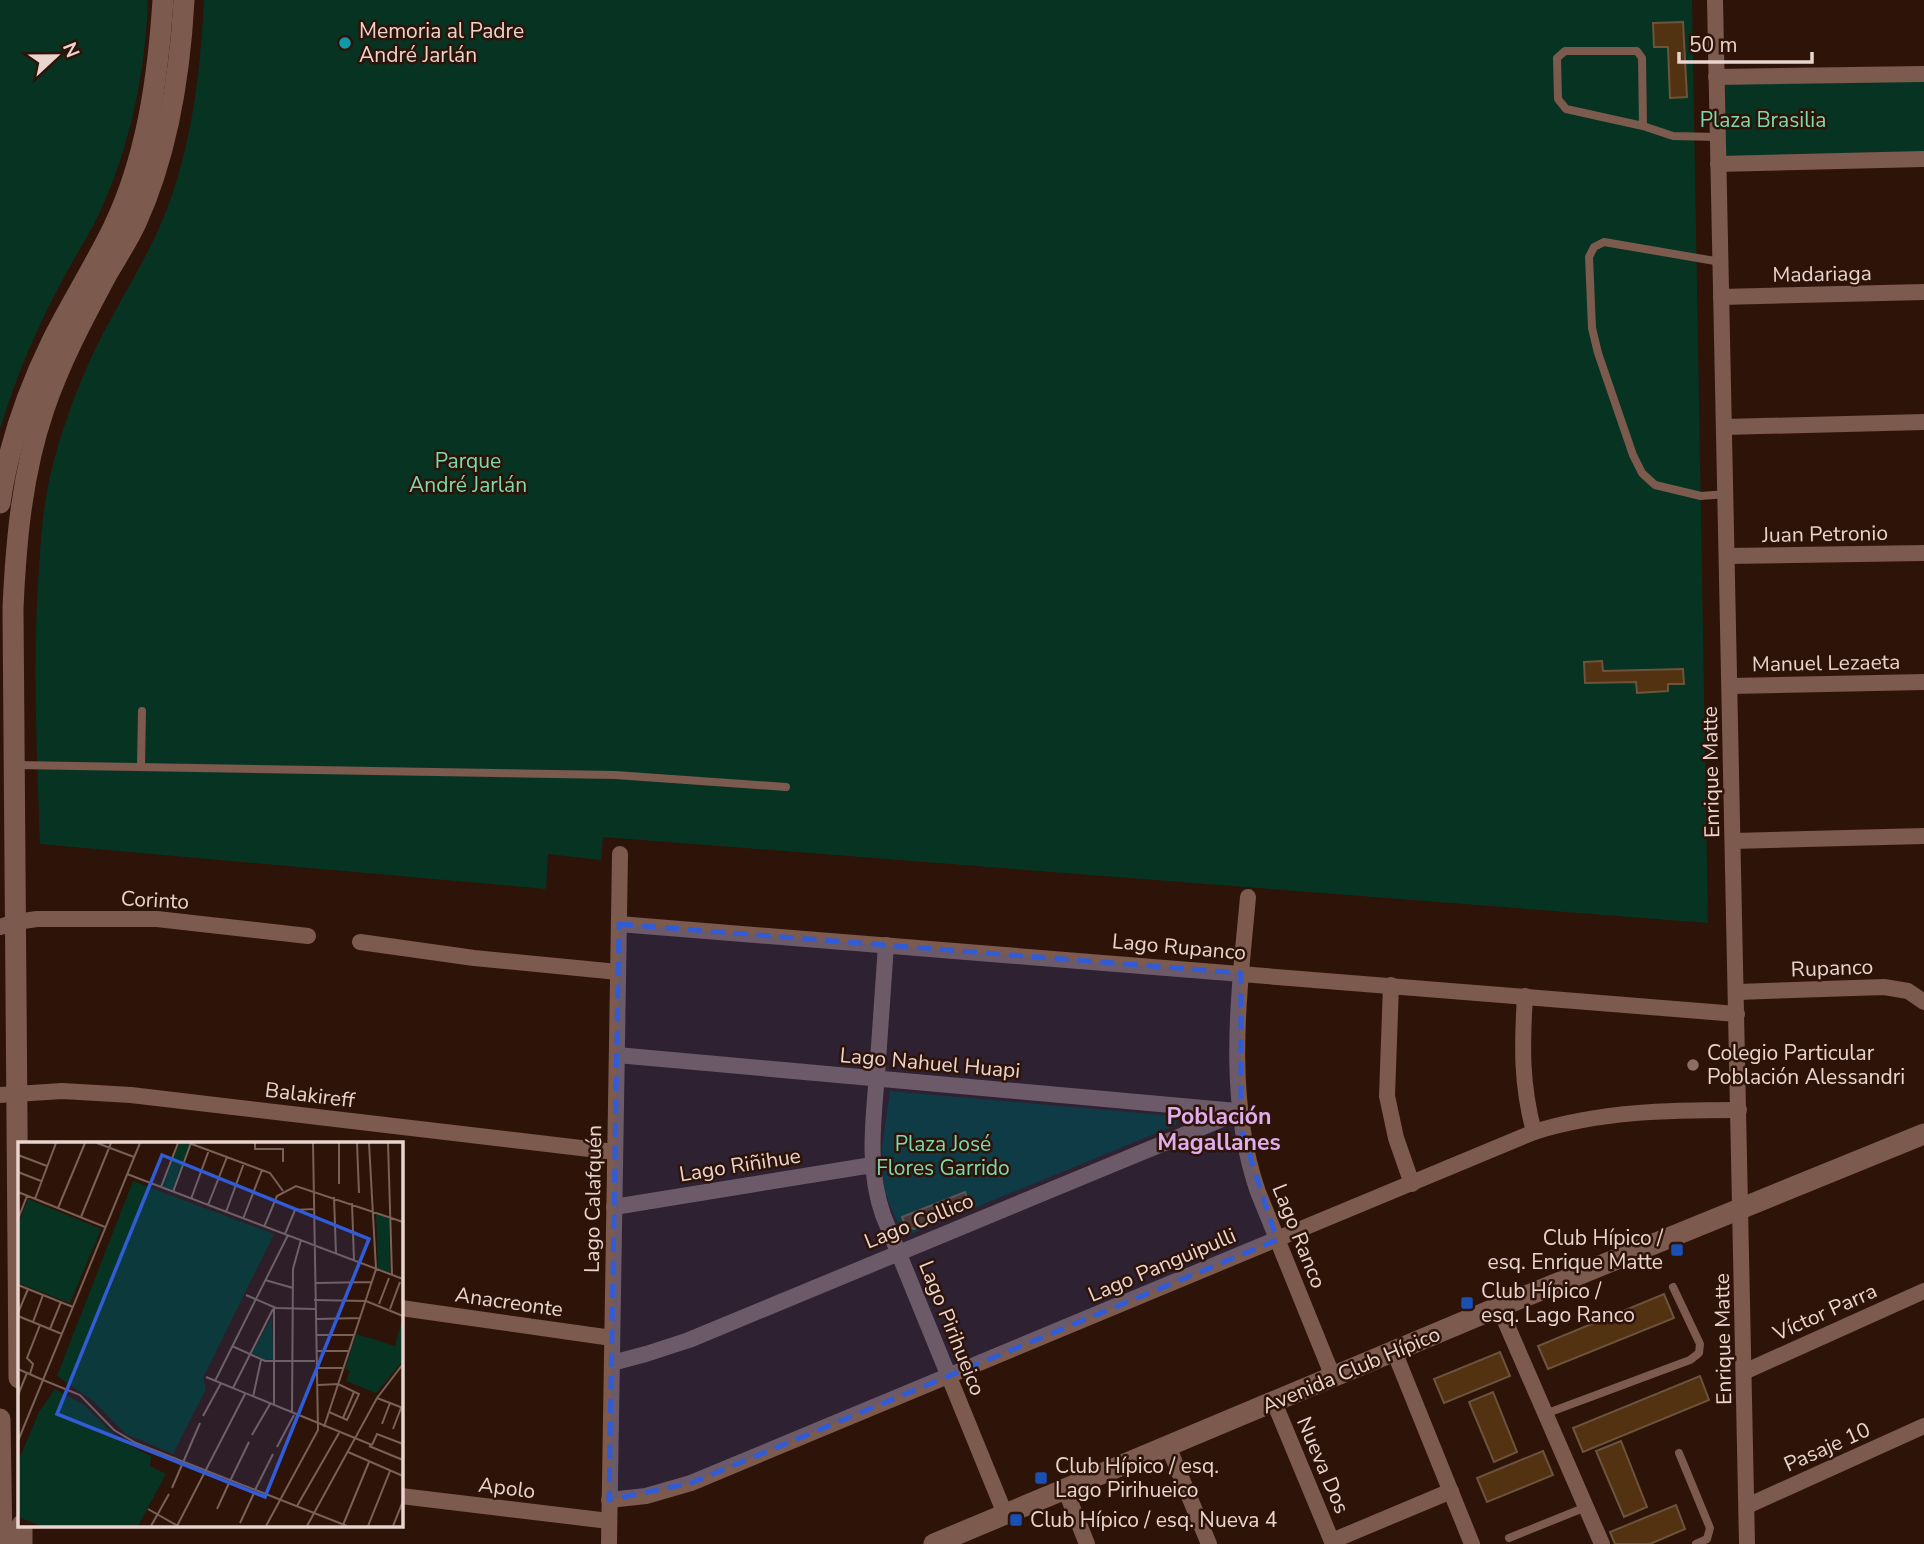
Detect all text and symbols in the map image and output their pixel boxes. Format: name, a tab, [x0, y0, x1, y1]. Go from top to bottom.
place label: Memoria al Padre André Jarlán	[359, 17, 524, 69]
north arrow	[21, 21, 91, 91]
scale bar	[1679, 21, 1812, 65]
text: 50 m	[1689, 31, 1738, 59]
marker: Memoria al Padre André Jarlán	[337, 35, 353, 51]
text: N	[56, 39, 86, 61]
park label: Plaza Brasilia	[1700, 106, 1826, 134]
street label: Madariaga	[1772, 259, 1872, 289]
park label: Parque André Jarlán	[409, 447, 527, 499]
street label: Juan Petronio	[1761, 519, 1888, 549]
street label: Manuel Lezaeta	[1752, 648, 1900, 678]
street label: Enrique Matte	[1696, 706, 1726, 838]
street label: Corinto	[120, 884, 190, 916]
street label: Lago Rupanco	[1111, 927, 1247, 967]
street label: Rupanco	[1790, 953, 1874, 983]
place label: Colegio Particular Población Alessandri	[1707, 1039, 1905, 1091]
street label: Lago Nahuel Huapi	[839, 1041, 1021, 1085]
marker: Colegio Particular Población Alessandri	[1685, 1057, 1701, 1073]
street label: Balakireff	[264, 1076, 357, 1115]
district label: Población Magallanes	[1157, 1101, 1281, 1158]
street label: Lago Calafquén	[578, 1125, 608, 1273]
park label: Plaza José Flores Garrido	[876, 1130, 1010, 1182]
inset map	[18, 1142, 402, 1526]
street label: Lago Riñihue	[677, 1142, 803, 1188]
street label: Lago Ranco	[1265, 1180, 1333, 1292]
street label: Lago Collico	[860, 1186, 978, 1256]
street label: Lago Panguipulli	[1084, 1221, 1240, 1309]
place label: Club Hípico / esq. Enrique Matte	[1488, 1224, 1664, 1276]
marker: Club Hípico / esq. Enrique Matte	[1669, 1242, 1685, 1258]
street label: Lago Pirihueico	[912, 1256, 992, 1400]
street label: Enrique Matte	[1708, 1273, 1738, 1405]
place label: Club Hípico / esq. Lago Ranco	[1481, 1277, 1635, 1329]
street label: Víctor Parra	[1768, 1277, 1881, 1348]
street label: Anacreonte	[453, 1281, 565, 1323]
marker: Club Hípico / esq. Lago Ranco	[1459, 1295, 1475, 1311]
street label: Avenida Club Hípico	[1258, 1320, 1444, 1420]
street label: Nueva Dos	[1290, 1412, 1356, 1518]
street label: Pasaje 10	[1779, 1416, 1875, 1478]
place label: Club Hípico / esq. Lago Pirihueico	[1055, 1452, 1219, 1504]
marker: Club Hípico / esq. Lago Pirihueico	[1033, 1470, 1049, 1486]
street label: Apolo	[477, 1471, 537, 1505]
place label: Club Hípico / esq. Nueva 4	[1030, 1506, 1277, 1534]
marker: Club Hípico / esq. Nueva 4	[1008, 1512, 1024, 1528]

